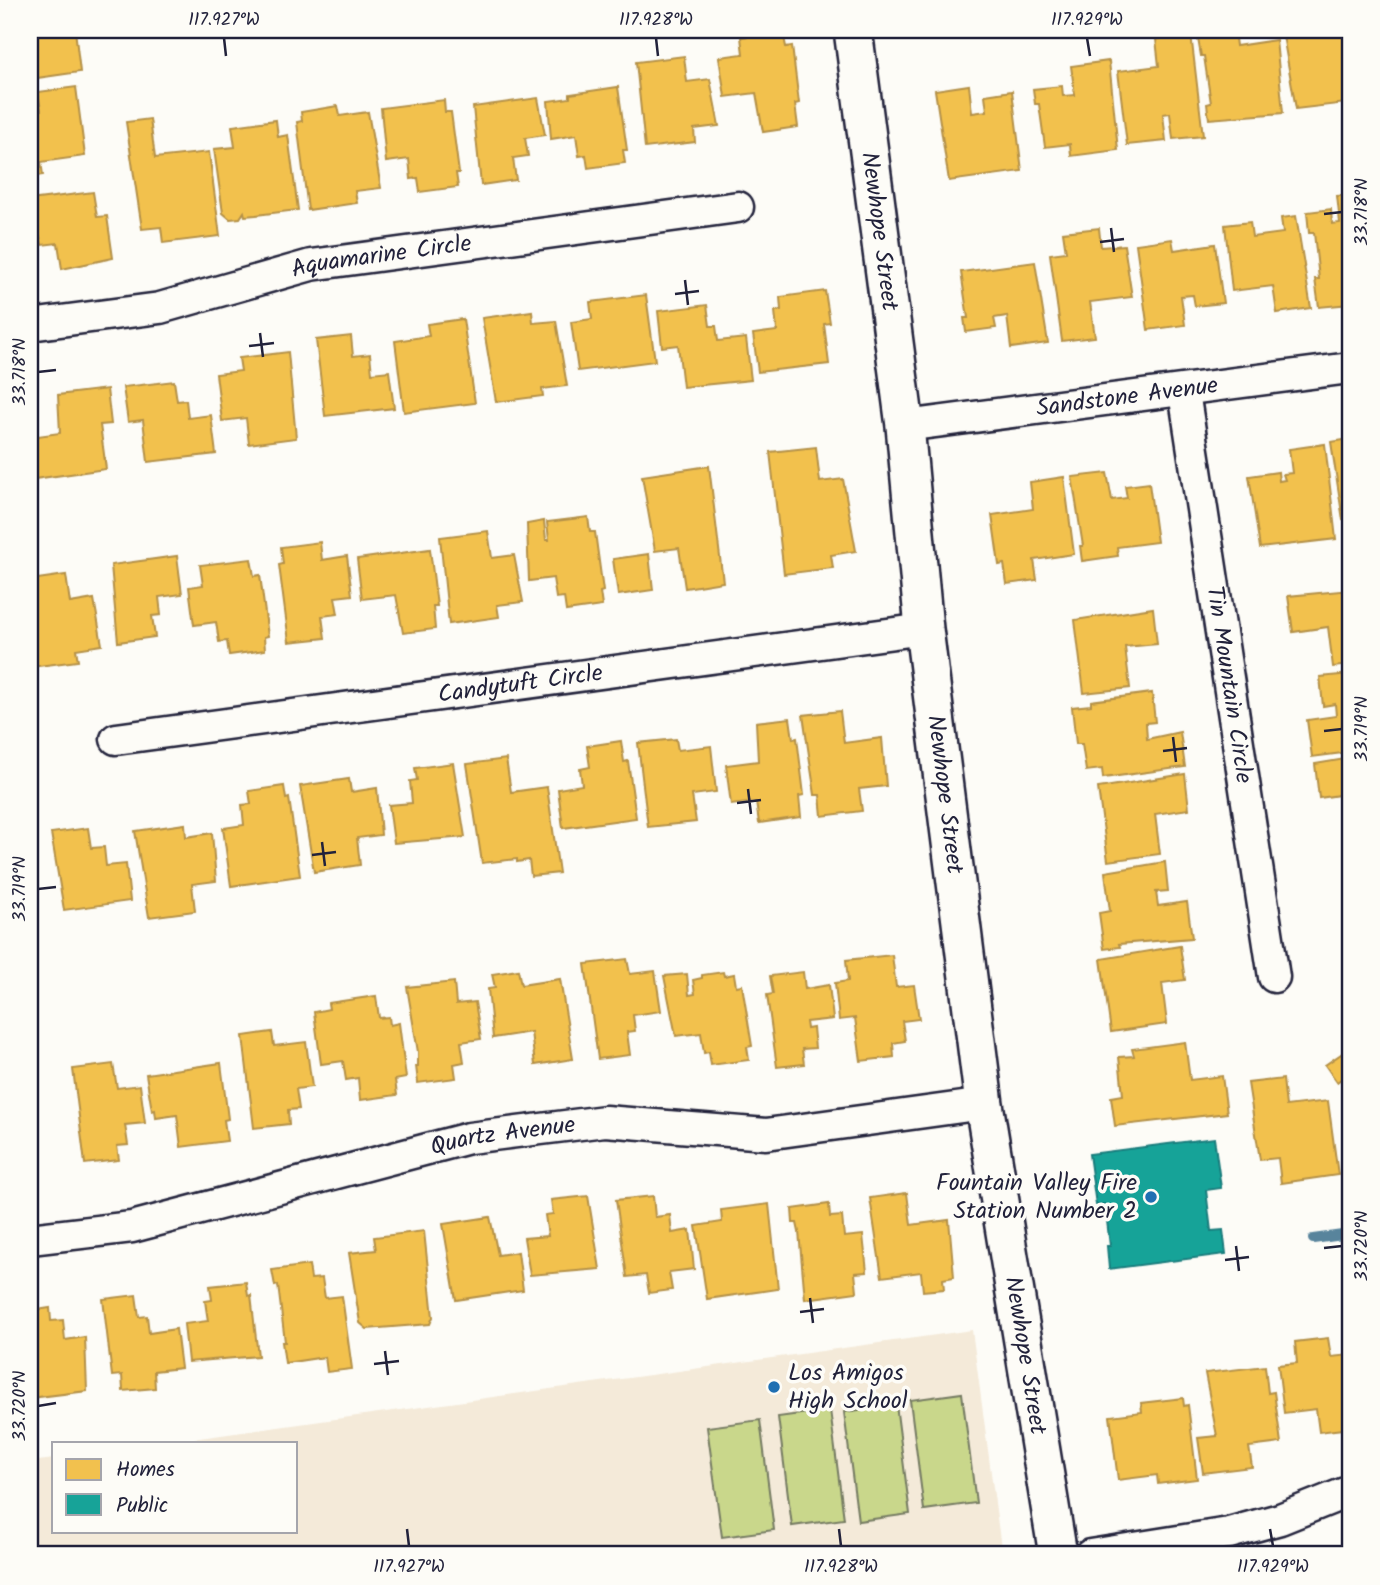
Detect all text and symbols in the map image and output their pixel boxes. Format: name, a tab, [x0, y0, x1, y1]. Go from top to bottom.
text: 117.927°W	[188, 6, 260, 35]
text: 117.928°W	[619, 6, 693, 35]
text: 117.929°W	[1051, 6, 1123, 35]
street label: Newhope Street	[850, 150, 909, 314]
text: 33.718°N	[1348, 178, 1377, 246]
street label: Aquamarine Circle	[287, 224, 474, 289]
text: 33.718°N	[6, 338, 35, 406]
street label: Sandstone Avenue	[1034, 366, 1221, 428]
street label: Tin Mountain Circle	[1195, 583, 1263, 786]
street label: Candytuft Circle	[435, 653, 605, 714]
text: 33.719°N	[1348, 696, 1377, 762]
street label: Newhope Street	[916, 713, 974, 877]
text: 33.719°N	[6, 856, 35, 922]
street label: Quartz Avenue	[426, 1105, 578, 1167]
place label: Fountain Valley Fire Station Number 2	[936, 1164, 1137, 1231]
marker: Fountain Valley Fire Station Number 2	[1143, 1189, 1159, 1205]
text: 33.720°N	[1348, 1211, 1377, 1281]
street label: Newhope Street	[993, 1274, 1058, 1438]
place label: Los Amigos High School	[788, 1354, 908, 1421]
text: 33.720°N	[6, 1371, 35, 1441]
marker: Los Amigos High School	[766, 1379, 782, 1395]
legend	[52, 1442, 298, 1532]
text: Homes	[116, 1454, 175, 1487]
text: Public	[116, 1490, 168, 1523]
text: 117.927°W	[373, 1553, 445, 1582]
text: 117.928°W	[804, 1553, 878, 1582]
text: 117.929°W	[1237, 1553, 1309, 1582]

